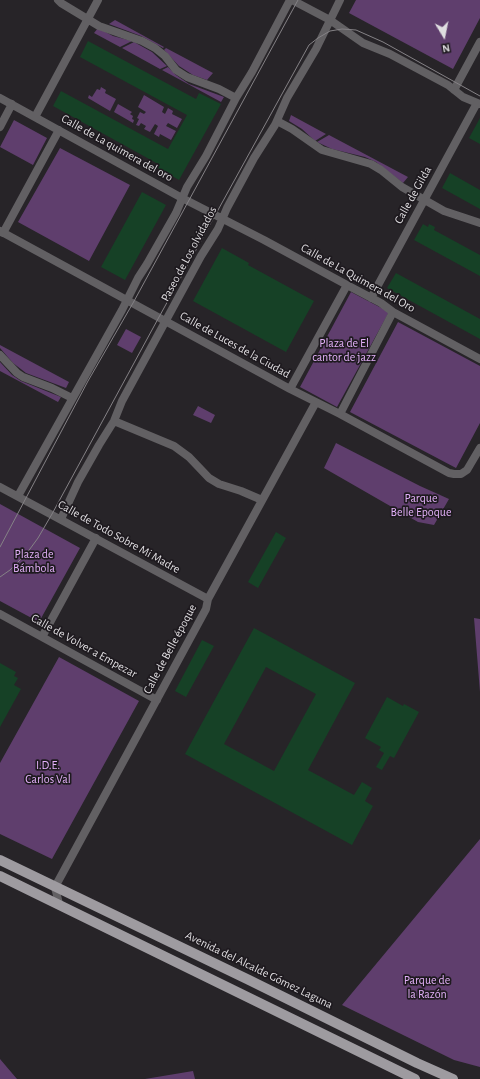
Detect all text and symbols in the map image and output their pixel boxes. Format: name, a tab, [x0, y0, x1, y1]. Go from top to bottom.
north arrow	[424, 16, 464, 56]
text: N	[441, 42, 451, 54]
street label: Calle de La quimera del oro	[59, 111, 175, 185]
street label: Calle de Gilda	[391, 164, 435, 226]
street label: Paseo de Los olvidados	[158, 204, 220, 304]
street label: Calle de La Quimera del Oro	[298, 241, 418, 315]
street label: Calle de Luces de la Ciudad	[177, 309, 293, 381]
park label: Plaza de El cantor de jazz	[312, 336, 376, 364]
park label: Parque Belle Epoque	[391, 491, 451, 519]
street label: Calle de Todo Sobre Mi Madre	[55, 497, 183, 577]
park label: Plaza de Bámbola	[13, 547, 55, 575]
street label: Calle de Belle époque	[140, 602, 200, 696]
street label: Calle de Volver a Empezar	[28, 611, 140, 681]
park label: I.D.E. Carlos Val	[25, 758, 71, 786]
street label: Avenida del Alcalde Gómez Laguna	[183, 928, 335, 1012]
park label: Parque de la Razón	[404, 973, 450, 1001]

